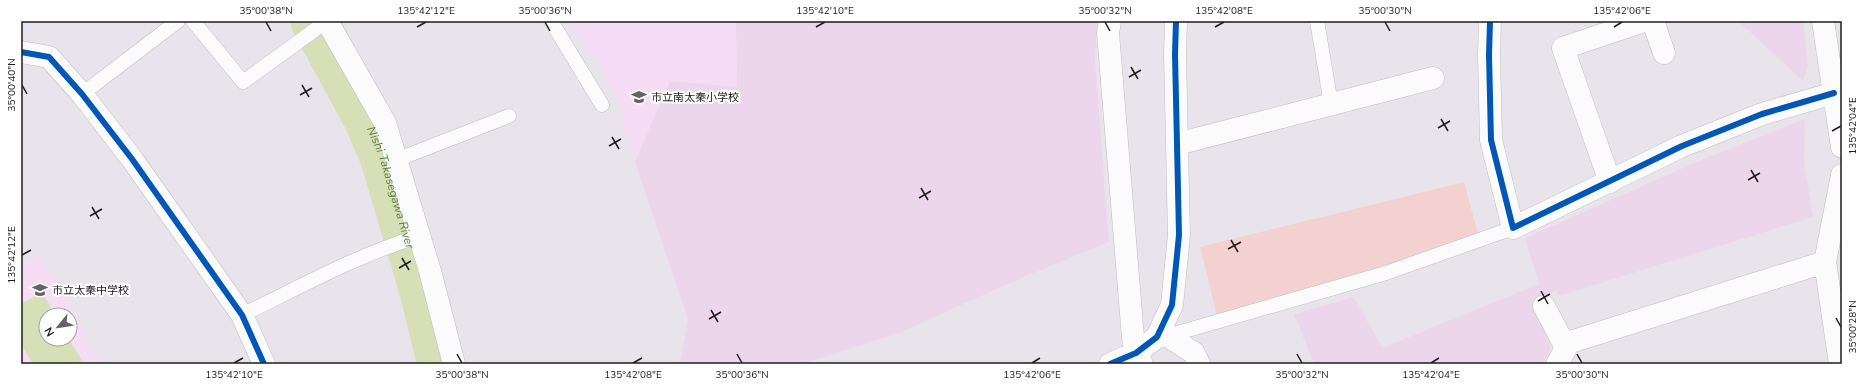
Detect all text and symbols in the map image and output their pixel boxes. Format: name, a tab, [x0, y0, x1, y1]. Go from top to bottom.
text: 35°00'38"N	[239, 4, 293, 18]
text: 135°42'12"E	[397, 4, 455, 18]
text: 35°00'36"N	[518, 4, 572, 18]
text: 135°42'10"E	[796, 4, 854, 18]
text: 35°00'32"N	[1078, 4, 1132, 18]
text: 135°42'08"E	[1195, 4, 1253, 18]
text: 35°00'30"N	[1358, 4, 1412, 18]
text: 135°42'06"E	[1593, 4, 1651, 18]
text: 35°00'40"N	[5, 58, 19, 112]
school or university icon: 市立南太秦小学校	[630, 88, 648, 106]
place label: 市立南太秦小学校	[651, 90, 739, 105]
text: 135°42'04"E	[1846, 97, 1860, 155]
water label: Nishi Takasegawa River	[363, 124, 418, 251]
text: 135°42'12"E	[5, 226, 19, 284]
school or university icon: 市立太秦中学校	[31, 281, 49, 299]
place label: 市立太秦中学校	[52, 283, 129, 298]
text: 35°00'28"N	[1846, 300, 1860, 354]
north arrow	[38, 307, 78, 347]
text: N	[41, 324, 58, 339]
text: 135°42'10"E	[205, 368, 263, 382]
text: 35°00'38"N	[435, 368, 489, 382]
text: 135°42'08"E	[604, 368, 662, 382]
text: 35°00'36"N	[715, 368, 769, 382]
text: 135°42'06"E	[1003, 368, 1061, 382]
text: 35°00'32"N	[1275, 368, 1329, 382]
text: 135°42'04"E	[1402, 368, 1460, 382]
text: 35°00'30"N	[1555, 368, 1609, 382]

